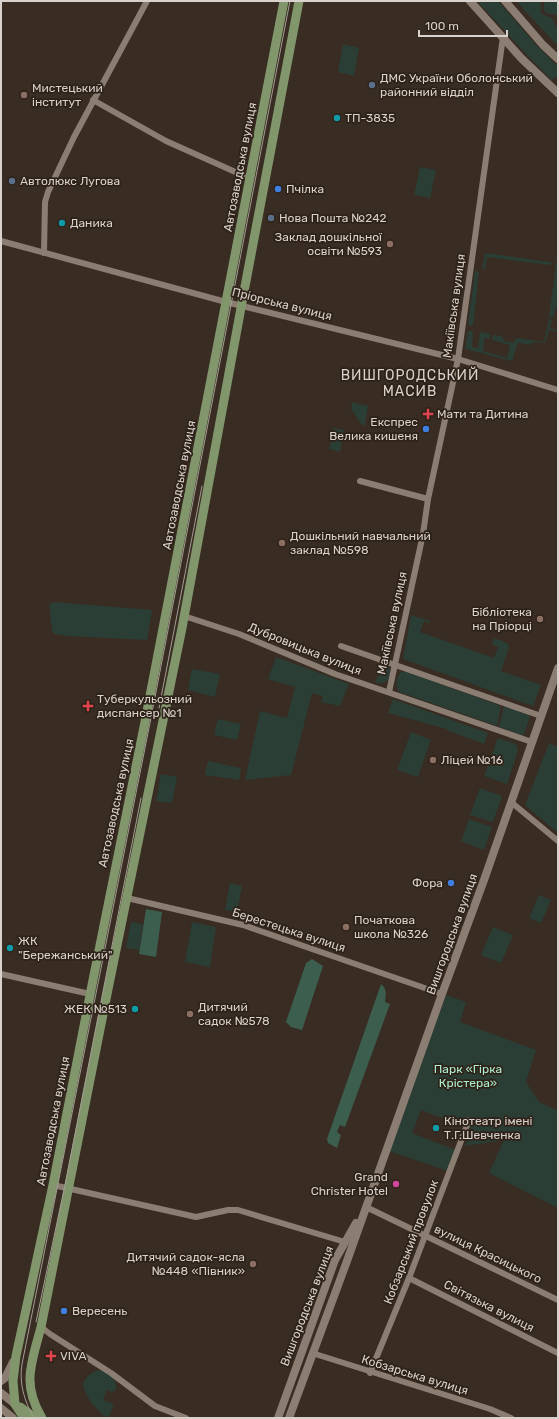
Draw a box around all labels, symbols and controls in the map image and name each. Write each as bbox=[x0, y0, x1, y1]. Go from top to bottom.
scale bar bbox=[419, 12, 507, 38]
text: 100 m bbox=[425, 19, 459, 33]
place label: ДМС України Оболонський районний відділ bbox=[380, 71, 533, 99]
marker: ДМС України Оболонський районний відділ bbox=[367, 80, 377, 90]
place label: Мистецький інститут bbox=[32, 81, 103, 109]
marker: Мистецький інститут bbox=[19, 90, 29, 100]
street label: Автозаводська вулиця bbox=[221, 101, 259, 233]
place label: ТП-3835 bbox=[345, 111, 395, 125]
marker: ТП-3835 bbox=[332, 113, 342, 123]
place label: Автолюкс Лугова bbox=[20, 174, 120, 188]
marker: Автолюкс Лугова bbox=[7, 176, 17, 186]
place label: Пчілка bbox=[286, 182, 324, 196]
marker: Пчілка bbox=[273, 184, 283, 194]
place label: Нова Пошта №242 bbox=[279, 211, 387, 225]
marker: Нова Пошта №242 bbox=[266, 213, 276, 223]
place label: Даника bbox=[70, 216, 113, 230]
marker: Даника bbox=[57, 218, 67, 228]
place label: Заклад дошкільної освіти №593 bbox=[275, 230, 383, 258]
marker: Заклад дошкільної освіти №593 bbox=[385, 239, 395, 249]
street label: Макіївська вулиця bbox=[440, 253, 468, 359]
street label: Пріорська вулиця bbox=[231, 285, 333, 323]
district label: ВИШГОРОДСЬКИЙ МАСИВ bbox=[341, 366, 479, 400]
place label: Мати та Дитина bbox=[437, 407, 528, 421]
marker: Мати та Дитина bbox=[422, 408, 434, 420]
place label: Експрес Велика кишеня bbox=[329, 415, 418, 443]
street label: Автозаводська вулиця bbox=[160, 419, 198, 551]
marker: Експрес Велика кишеня bbox=[421, 424, 431, 434]
place label: Дошкільний навчальний заклад №598 bbox=[290, 529, 431, 557]
marker: Дошкільний навчальний заклад №598 bbox=[277, 538, 287, 548]
street label: Макіївська вулиця bbox=[374, 570, 410, 676]
place label: Бібліотека на Пріорці bbox=[472, 605, 532, 633]
marker: Бібліотека на Пріорці bbox=[535, 614, 545, 624]
street label: Дубровицька вулиця bbox=[246, 620, 364, 678]
place label: Туберкульозний диспансер №1 bbox=[97, 692, 192, 720]
marker: Туберкульозний диспансер №1 bbox=[82, 700, 94, 712]
street label: Автозаводська вулиця bbox=[96, 737, 136, 869]
place label: Ліцей №16 bbox=[441, 753, 503, 767]
marker: Ліцей №16 bbox=[428, 755, 438, 765]
street label: Вишгородська вулиця bbox=[424, 872, 480, 996]
place label: Фора bbox=[412, 876, 443, 890]
marker: Фора bbox=[446, 878, 456, 888]
street label: Берестецька вулиця bbox=[231, 905, 347, 955]
place label: Початкова школа №326 bbox=[354, 913, 428, 941]
marker: Початкова школа №326 bbox=[341, 922, 351, 932]
place label: ЖК "Бережанський" bbox=[18, 934, 112, 962]
marker: ЖК "Бережанський" bbox=[5, 943, 15, 953]
place label: Дитячий садок №578 bbox=[198, 1000, 270, 1028]
place label: ЖЕК №513 bbox=[64, 1002, 127, 1016]
marker: ЖЕК №513 bbox=[130, 1004, 140, 1014]
marker: Дитячий садок №578 bbox=[185, 1009, 195, 1019]
street label: Автозаводська вулиця bbox=[34, 1055, 72, 1187]
park label: Парк «Гірка Крістера» bbox=[434, 1062, 502, 1090]
place label: Кінотеатр імені Т.Г.Шевченка bbox=[444, 1114, 533, 1142]
marker: Кінотеатр імені Т.Г.Шевченка bbox=[431, 1123, 441, 1133]
place label: Grand Christer Hotel bbox=[311, 1170, 388, 1198]
street label: Кобзарський провулок bbox=[381, 1177, 441, 1306]
marker: Grand Christer Hotel bbox=[391, 1179, 401, 1189]
street label: вулиця Красицького bbox=[432, 1222, 544, 1286]
street label: Вишгородська вулиця bbox=[278, 1244, 336, 1368]
place label: Дитячий садок-ясла №448 «Півник» bbox=[127, 1250, 245, 1278]
marker: Дитячий садок-ясла №448 «Півник» bbox=[248, 1259, 258, 1269]
street label: Світязька вулиця bbox=[441, 1277, 537, 1335]
place label: Вересень bbox=[72, 1304, 127, 1318]
marker: Вересень bbox=[59, 1306, 69, 1316]
place label: VIVA bbox=[60, 1349, 86, 1363]
marker: VIVA bbox=[45, 1350, 57, 1362]
street label: Кобзарська вулиця bbox=[360, 1352, 470, 1398]

